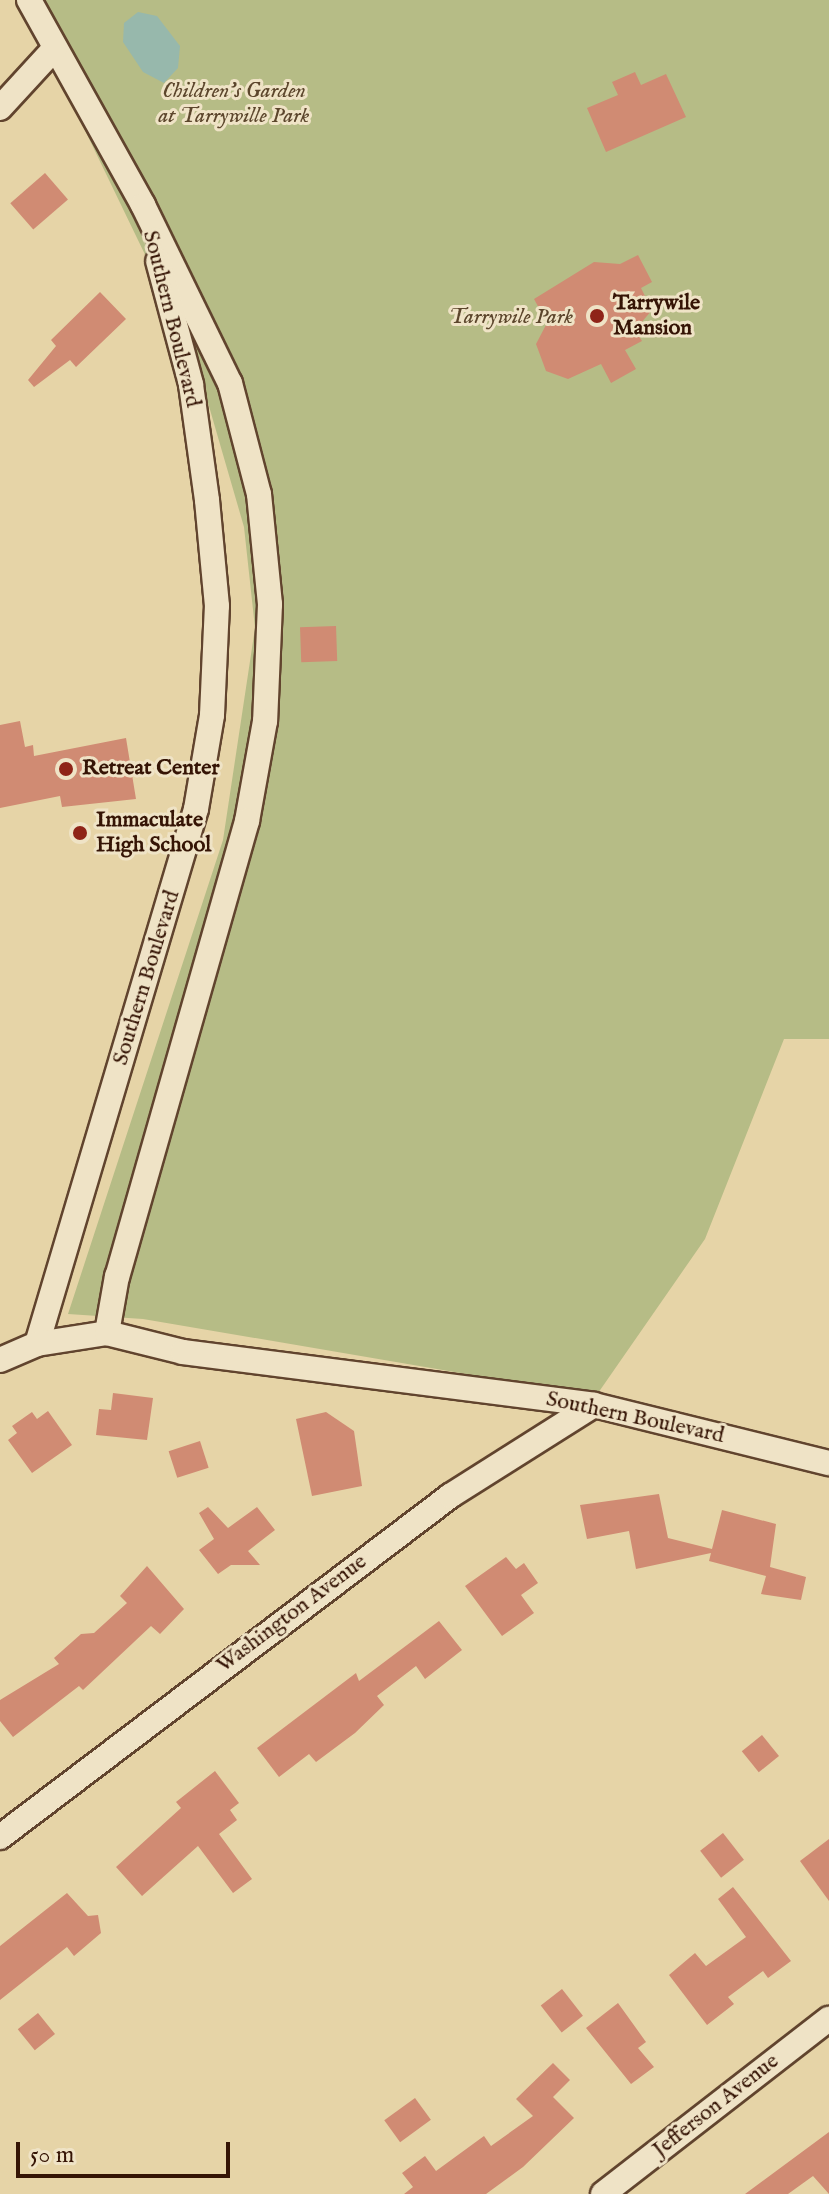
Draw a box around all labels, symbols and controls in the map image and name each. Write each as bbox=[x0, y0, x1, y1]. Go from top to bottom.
park label: Children's Garden at Tarrywille Park bbox=[159, 78, 309, 130]
street label: Southern Boulevard bbox=[136, 228, 206, 410]
place label: Tarrywile Mansion bbox=[613, 290, 700, 342]
park label: Tarrywile Park bbox=[449, 305, 573, 331]
marker: Tarrywile Mansion bbox=[588, 307, 606, 325]
place label: Retreat Center bbox=[82, 756, 220, 782]
marker: Retreat Center bbox=[57, 760, 75, 778]
place label: Immaculate High School bbox=[96, 807, 211, 858]
marker: Immaculate High School bbox=[71, 824, 89, 842]
street label: Southern Boulevard bbox=[108, 888, 186, 1068]
street label: Southern Boulevard bbox=[544, 1386, 726, 1450]
street label: Washington Avenue bbox=[212, 1549, 372, 1679]
street label: Jefferson Avenue bbox=[648, 2048, 784, 2164]
scale bar bbox=[20, 2126, 234, 2176]
text: 50 m bbox=[30, 2140, 74, 2171]

